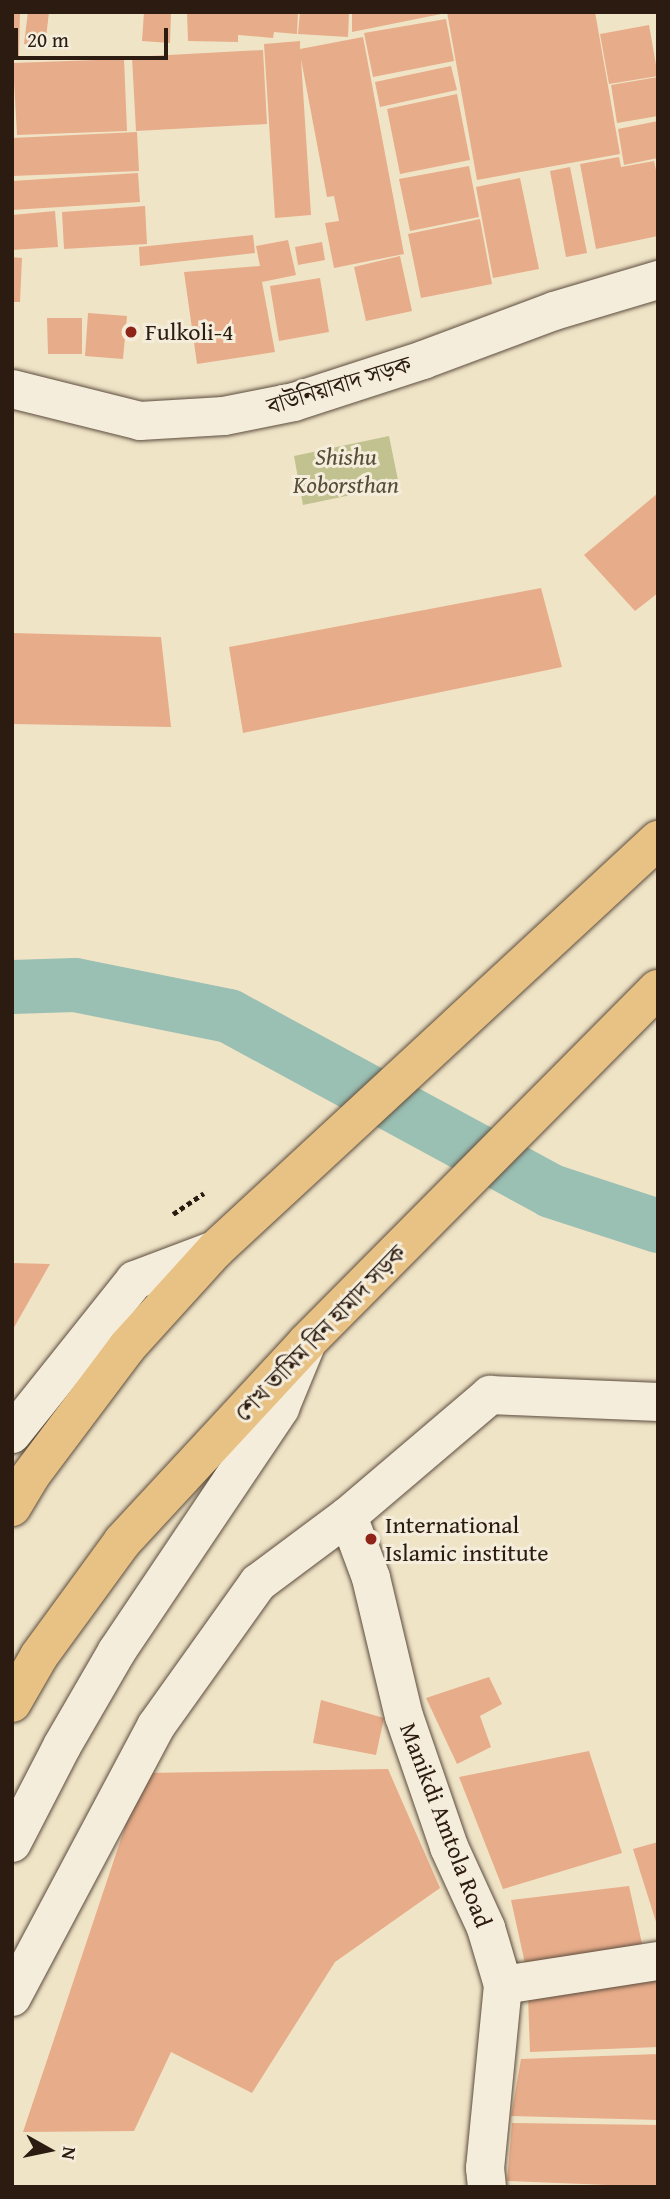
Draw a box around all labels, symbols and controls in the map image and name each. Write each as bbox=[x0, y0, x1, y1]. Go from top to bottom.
scale bar bbox=[18, 14, 172, 58]
text: 20 m bbox=[27, 24, 69, 55]
place label: Fulkoli-4 bbox=[145, 318, 234, 346]
marker: Fulkoli-4 bbox=[123, 324, 139, 340]
street label: বাউনিয়াবাদ সড়ক bbox=[264, 349, 414, 421]
park label: Shishu Koborsthan bbox=[293, 443, 399, 499]
street label: শেখ তামিম বিন হামাদ সড়ক bbox=[228, 1239, 412, 1427]
place label: International Islamic institute bbox=[385, 1511, 548, 1567]
marker: International Islamic institute bbox=[363, 1531, 379, 1547]
street label: Manikdi Amtola Road bbox=[394, 1719, 498, 1931]
north arrow bbox=[14, 2115, 84, 2185]
text: N bbox=[55, 2145, 85, 2162]

